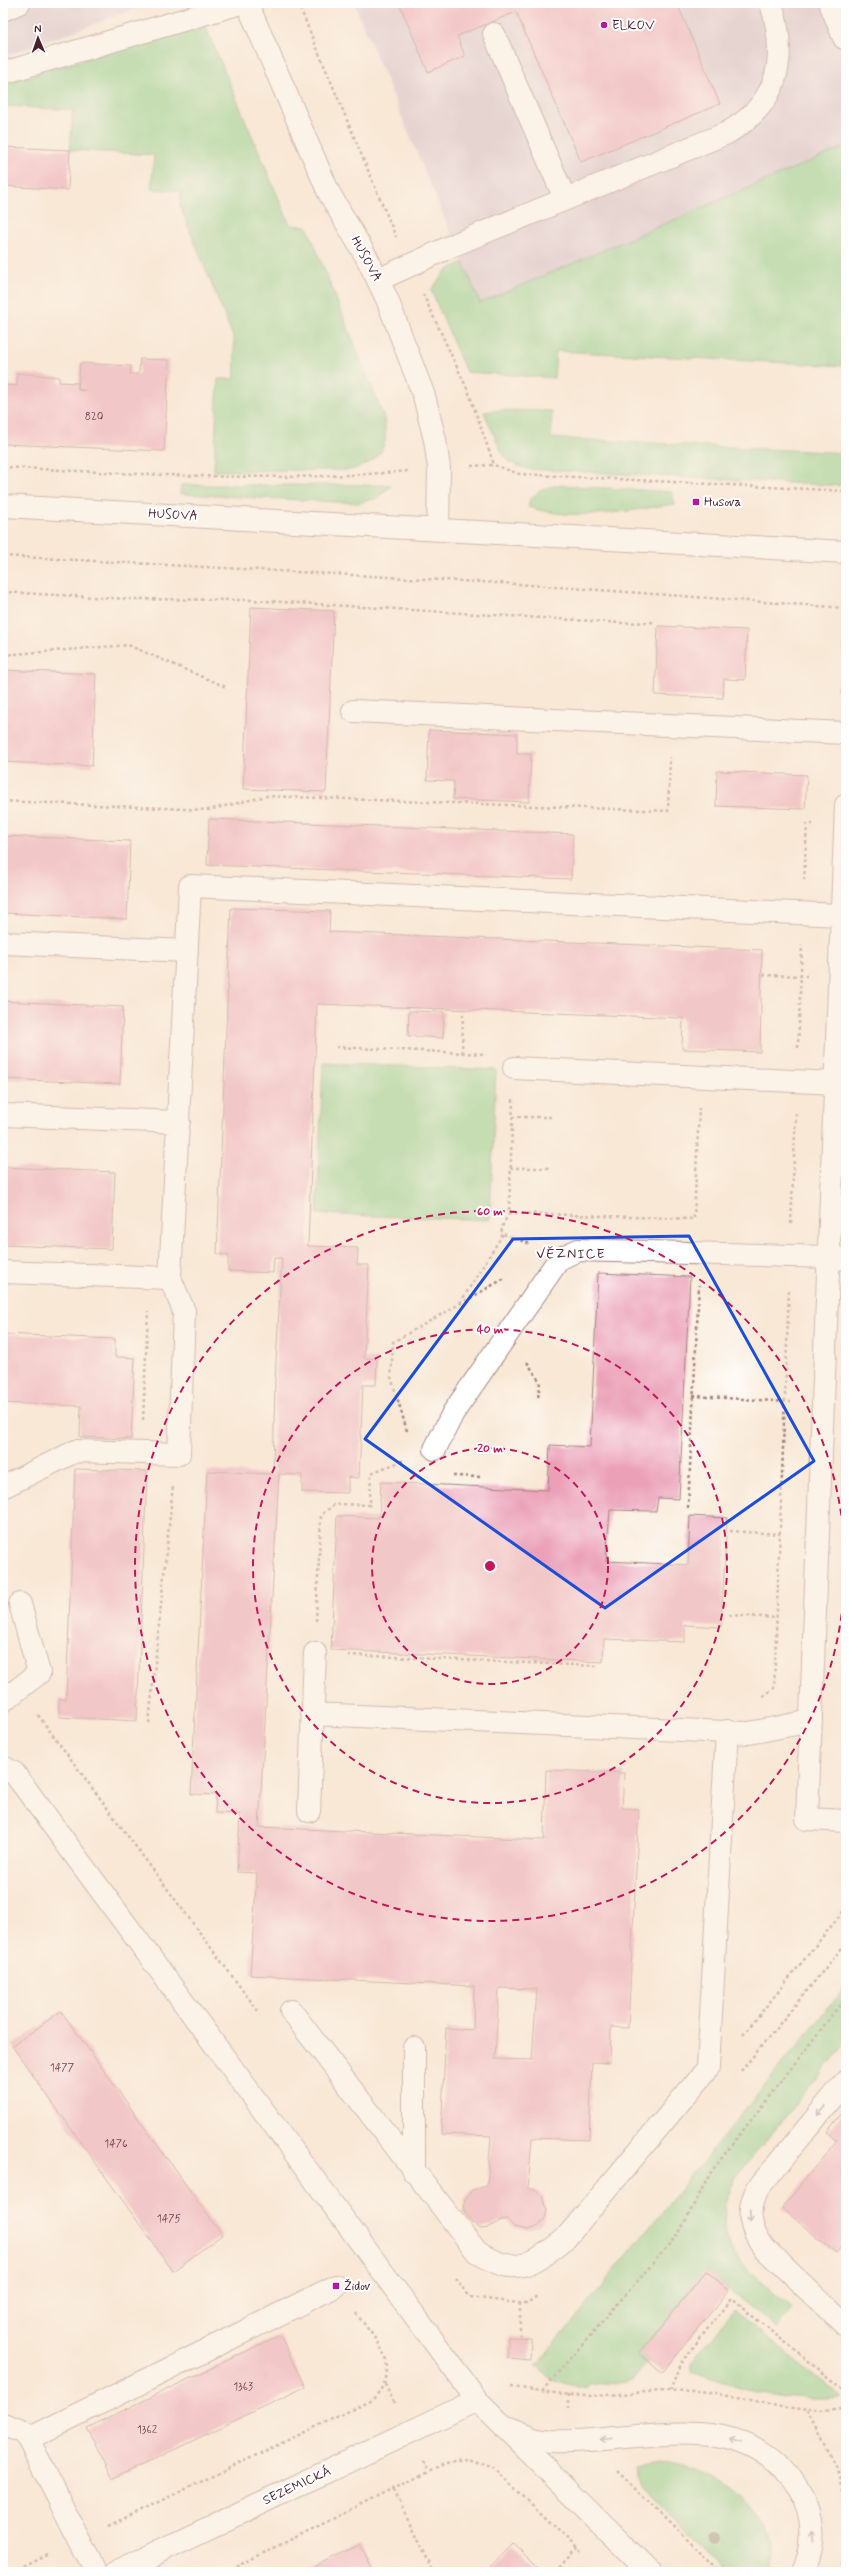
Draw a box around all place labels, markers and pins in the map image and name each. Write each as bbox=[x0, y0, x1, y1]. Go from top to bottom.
place label: ELKOV bbox=[612, 17, 655, 34]
marker: ELKOV bbox=[599, 20, 609, 30]
place label: Husova bbox=[704, 494, 742, 511]
marker: Husova bbox=[691, 497, 701, 507]
centre of rings bbox=[483, 1559, 497, 1573]
place label: Židov bbox=[344, 2278, 370, 2295]
marker: Židov bbox=[331, 2281, 341, 2291]

